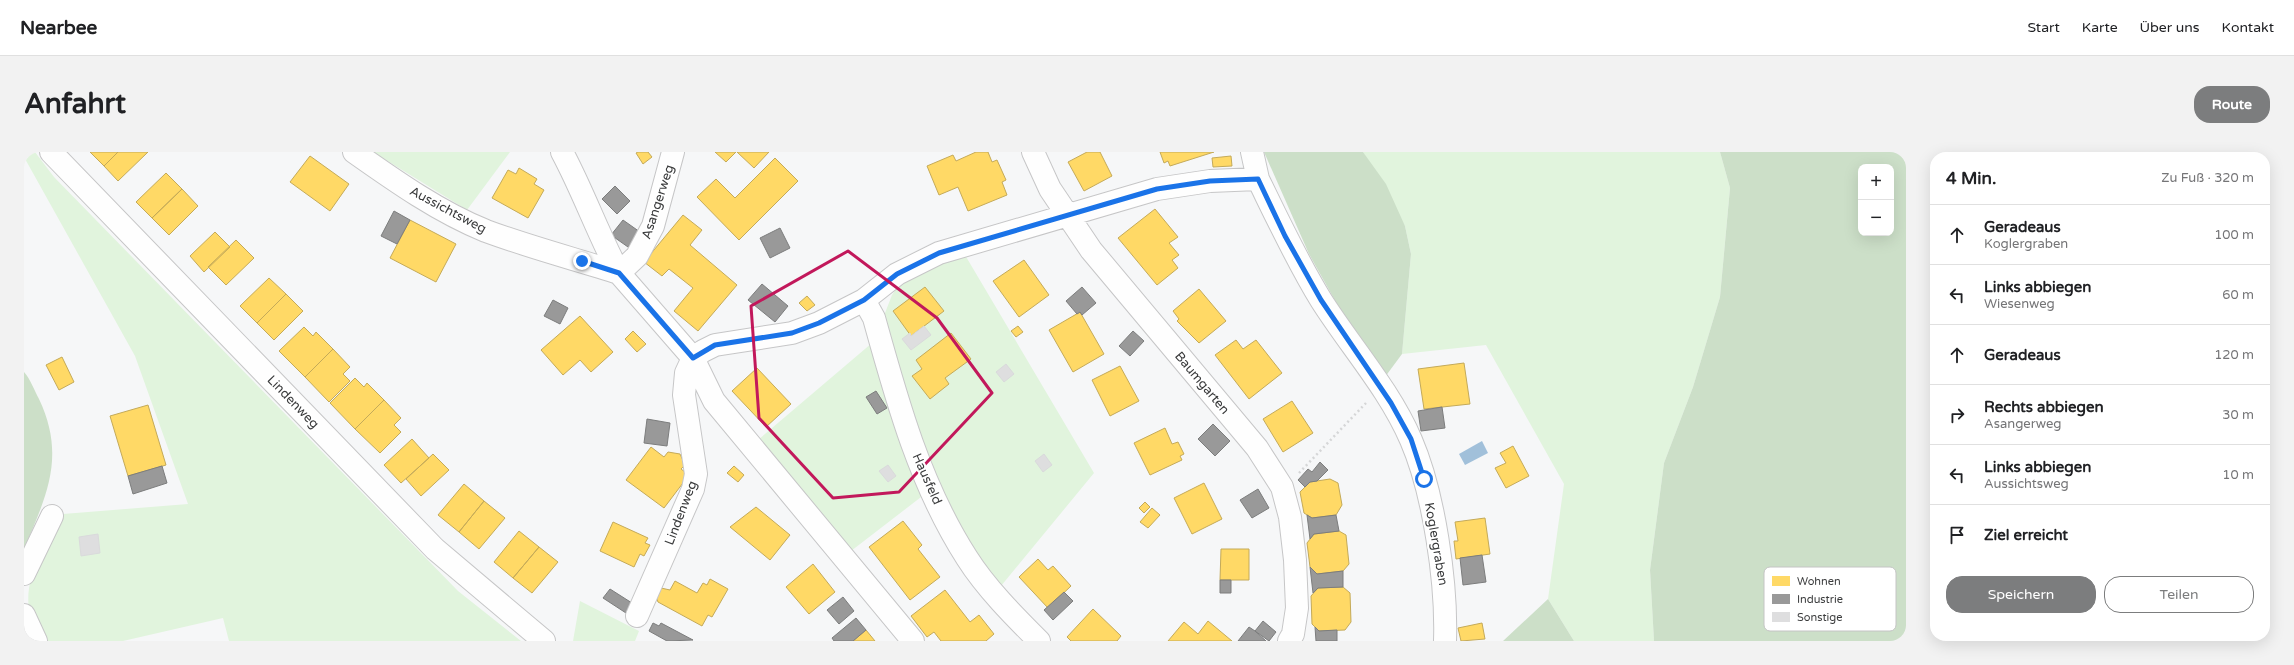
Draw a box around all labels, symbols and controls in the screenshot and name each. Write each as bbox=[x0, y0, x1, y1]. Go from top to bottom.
text: Nearbee bbox=[20, 17, 97, 39]
text: Start bbox=[2028, 19, 2060, 36]
text: Karte bbox=[2082, 19, 2118, 36]
text: Über uns bbox=[2140, 19, 2200, 36]
text: Kontakt bbox=[2222, 19, 2274, 36]
button: Route bbox=[2194, 86, 2270, 123]
text: Anfahrt bbox=[24, 87, 126, 121]
street label: Asangerweg bbox=[638, 163, 678, 241]
map controls bbox=[1858, 164, 1894, 236]
button: + bbox=[1858, 164, 1894, 200]
text: 4 Min. bbox=[1946, 168, 1996, 189]
text: Zu Fuß · 320 m bbox=[2161, 170, 2254, 186]
street label: Aussichtsweg bbox=[407, 183, 489, 237]
button: − bbox=[1858, 200, 1894, 236]
text: Geradeaus bbox=[1984, 218, 2061, 236]
icon: ahead bbox=[1946, 224, 1968, 246]
text: 100 m bbox=[2214, 227, 2254, 243]
text: Koglergraben bbox=[1984, 236, 2068, 252]
route end bbox=[573, 252, 591, 270]
text: Links abbiegen bbox=[1984, 278, 2091, 296]
icon: left bbox=[1946, 284, 1968, 306]
text: 60 m bbox=[2222, 287, 2254, 303]
text: Wiesenweg bbox=[1984, 296, 2055, 312]
icon: ahead bbox=[1946, 344, 1968, 366]
text: Geradeaus bbox=[1984, 346, 2061, 364]
text: 120 m bbox=[2214, 347, 2254, 363]
street label: Baumgarten bbox=[1171, 348, 1233, 418]
street label: Lindenweg bbox=[264, 372, 322, 432]
text: Rechts abbiegen bbox=[1984, 398, 2104, 416]
icon: right bbox=[1946, 404, 1968, 426]
text: 30 m bbox=[2222, 407, 2254, 423]
text: Asangerweg bbox=[1984, 416, 2061, 432]
street label: Hausfeld bbox=[909, 451, 945, 507]
text: Links abbiegen bbox=[1984, 458, 2091, 476]
icon: left bbox=[1946, 464, 1968, 486]
text: 10 m bbox=[2222, 467, 2254, 483]
route start bbox=[1415, 470, 1433, 488]
text: Aussichtsweg bbox=[1984, 476, 2069, 492]
street label: Lindenweg bbox=[661, 478, 701, 548]
street label: Koglergraben bbox=[1421, 501, 1451, 587]
icon: arrive bbox=[1946, 524, 1968, 546]
text: Ziel erreicht bbox=[1984, 526, 2068, 544]
legend bbox=[1764, 567, 1896, 631]
text: Wohnen bbox=[1797, 575, 1841, 588]
button: Speichern bbox=[1946, 576, 2096, 613]
button: Teilen bbox=[2104, 576, 2254, 613]
text: Industrie bbox=[1797, 593, 1843, 606]
text: Sonstige bbox=[1797, 611, 1843, 624]

